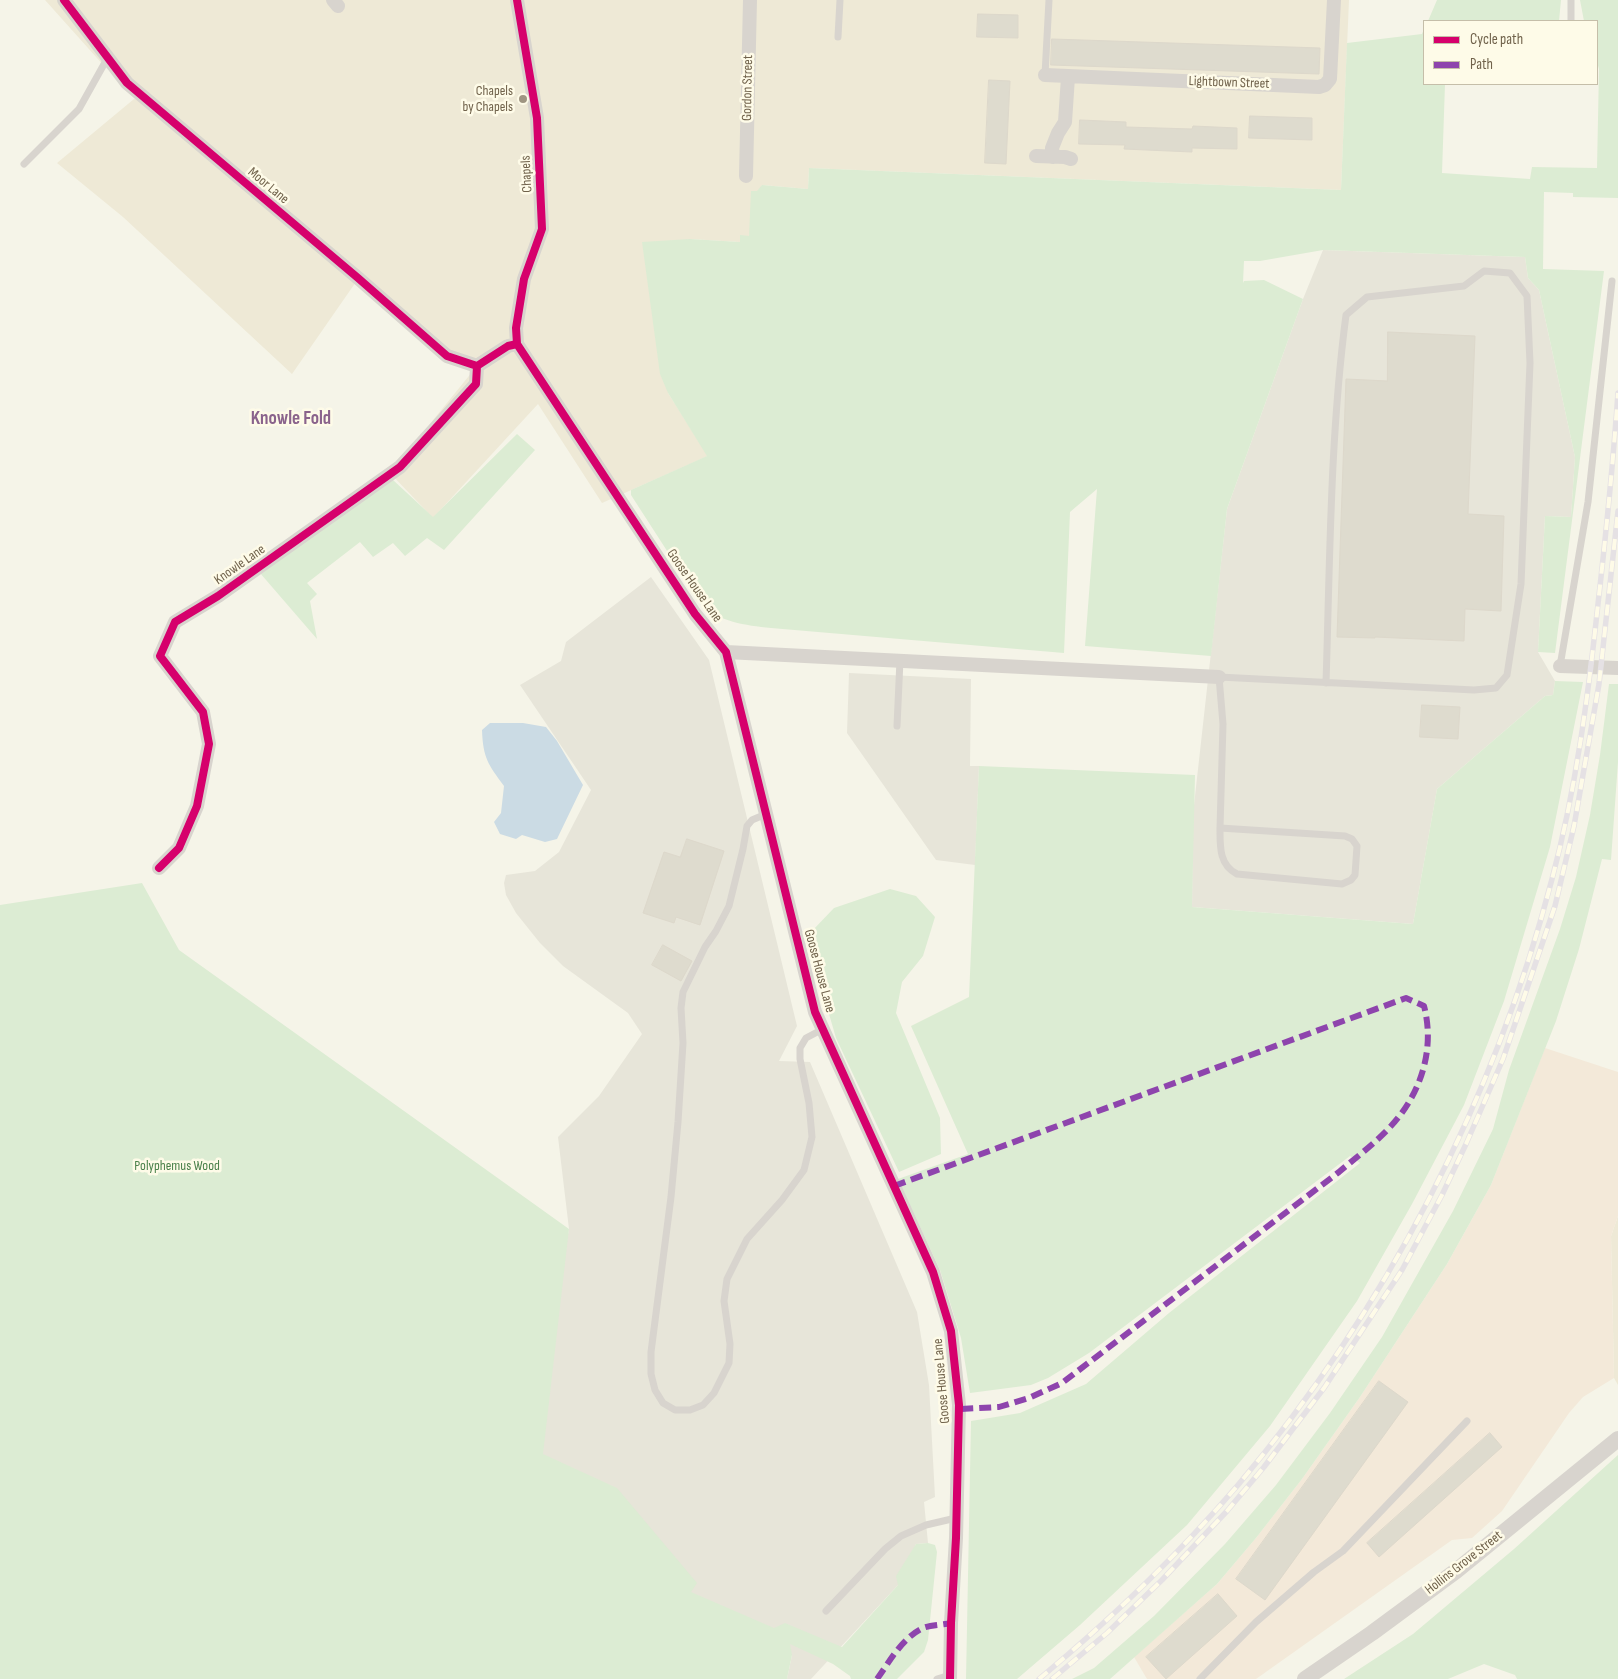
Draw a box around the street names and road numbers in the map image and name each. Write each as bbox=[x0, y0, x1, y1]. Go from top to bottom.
street label: Gordon Street bbox=[739, 55, 757, 121]
street label: Lightbown Street bbox=[1188, 73, 1270, 93]
street label: Chapels bbox=[518, 155, 536, 193]
street label: Moor Lane bbox=[244, 164, 292, 208]
street label: Knowle Lane bbox=[211, 541, 269, 589]
street label: Goose House Lane bbox=[663, 546, 725, 626]
street label: Goose House Lane bbox=[800, 928, 838, 1014]
street label: Goose House Lane bbox=[930, 1338, 954, 1424]
street label: Hollins Grove Street bbox=[1422, 1528, 1506, 1598]

